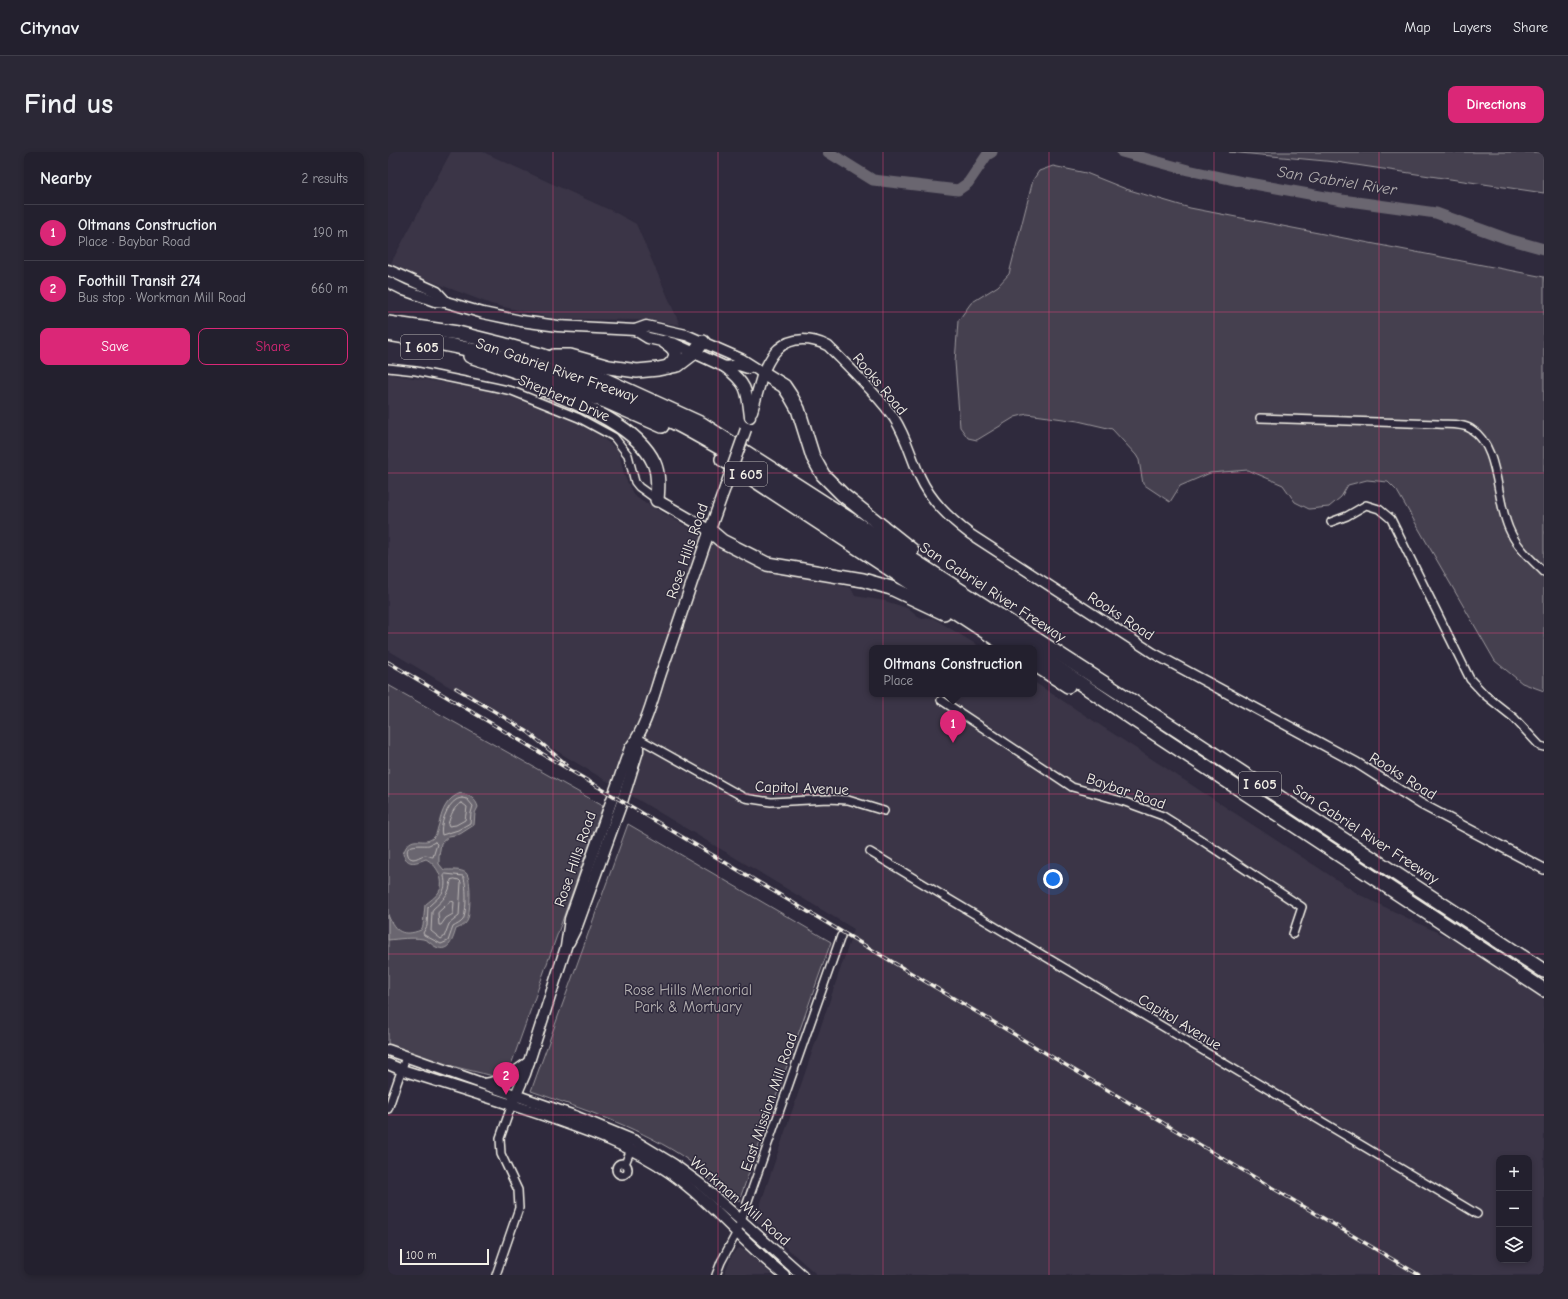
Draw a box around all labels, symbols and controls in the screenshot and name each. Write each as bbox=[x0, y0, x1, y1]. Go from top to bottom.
text: Citynav bbox=[20, 17, 79, 39]
text: Map bbox=[1404, 19, 1431, 36]
text: Layers bbox=[1453, 19, 1491, 36]
text: Share bbox=[1513, 19, 1548, 36]
button: Directions bbox=[1448, 86, 1544, 123]
text: Find us bbox=[24, 88, 113, 120]
water label: San Gabriel River bbox=[1276, 163, 1399, 199]
text: Nearby bbox=[40, 169, 91, 188]
text: 2 results bbox=[301, 171, 348, 186]
text: Oltmans Construction bbox=[78, 216, 217, 234]
text: 1 bbox=[50, 225, 56, 240]
text: 190 m bbox=[313, 225, 348, 240]
text: Place · Baybar Road bbox=[78, 234, 190, 249]
text: Foothill Transit 274 bbox=[78, 272, 200, 290]
text: 2 bbox=[50, 281, 56, 296]
text: 660 m bbox=[311, 281, 348, 296]
text: Bus stop · Workman Mill Road bbox=[78, 290, 246, 305]
button: Save bbox=[40, 328, 190, 365]
button: Share bbox=[198, 328, 348, 365]
street label: San Gabriel River Freeway bbox=[474, 334, 641, 406]
road number: I 605 bbox=[401, 335, 443, 359]
street label: Rooks Road bbox=[849, 349, 911, 419]
street label: Shepherd Drive bbox=[515, 371, 613, 426]
road number: I 605 bbox=[725, 462, 767, 486]
street label: Rose Hills Road bbox=[662, 501, 712, 601]
street label: San Gabriel River Freeway bbox=[917, 538, 1070, 646]
street label: Rooks Road bbox=[1084, 588, 1158, 644]
popup bbox=[869, 645, 1037, 697]
text: Oltmans Construction bbox=[884, 655, 1023, 673]
text: Place bbox=[884, 673, 913, 688]
pin: 1 bbox=[940, 710, 966, 743]
street label: Rooks Road bbox=[1366, 748, 1440, 804]
street label: Baybar Road bbox=[1084, 769, 1168, 813]
road number: I 605 bbox=[1239, 772, 1281, 796]
street label: Capitol Avenue bbox=[755, 777, 850, 799]
street label: San Gabriel River Freeway bbox=[1290, 780, 1443, 888]
street label: Rose Hills Road bbox=[550, 809, 600, 909]
your location bbox=[1043, 869, 1063, 889]
park label: Rose Hills Memorial Park & Mortuary bbox=[624, 981, 752, 1016]
street label: Capitol Avenue bbox=[1135, 990, 1225, 1054]
street label: East Mission Mill Road bbox=[737, 1030, 801, 1174]
pin: 2 bbox=[493, 1062, 519, 1095]
street label: Workman Mill Road bbox=[686, 1153, 794, 1249]
map controls bbox=[1496, 1155, 1532, 1263]
button: + bbox=[1496, 1155, 1532, 1191]
button: − bbox=[1496, 1191, 1532, 1227]
button: layers bbox=[1496, 1227, 1532, 1263]
scale bar bbox=[400, 1247, 489, 1266]
text: 100 m bbox=[406, 1249, 437, 1262]

